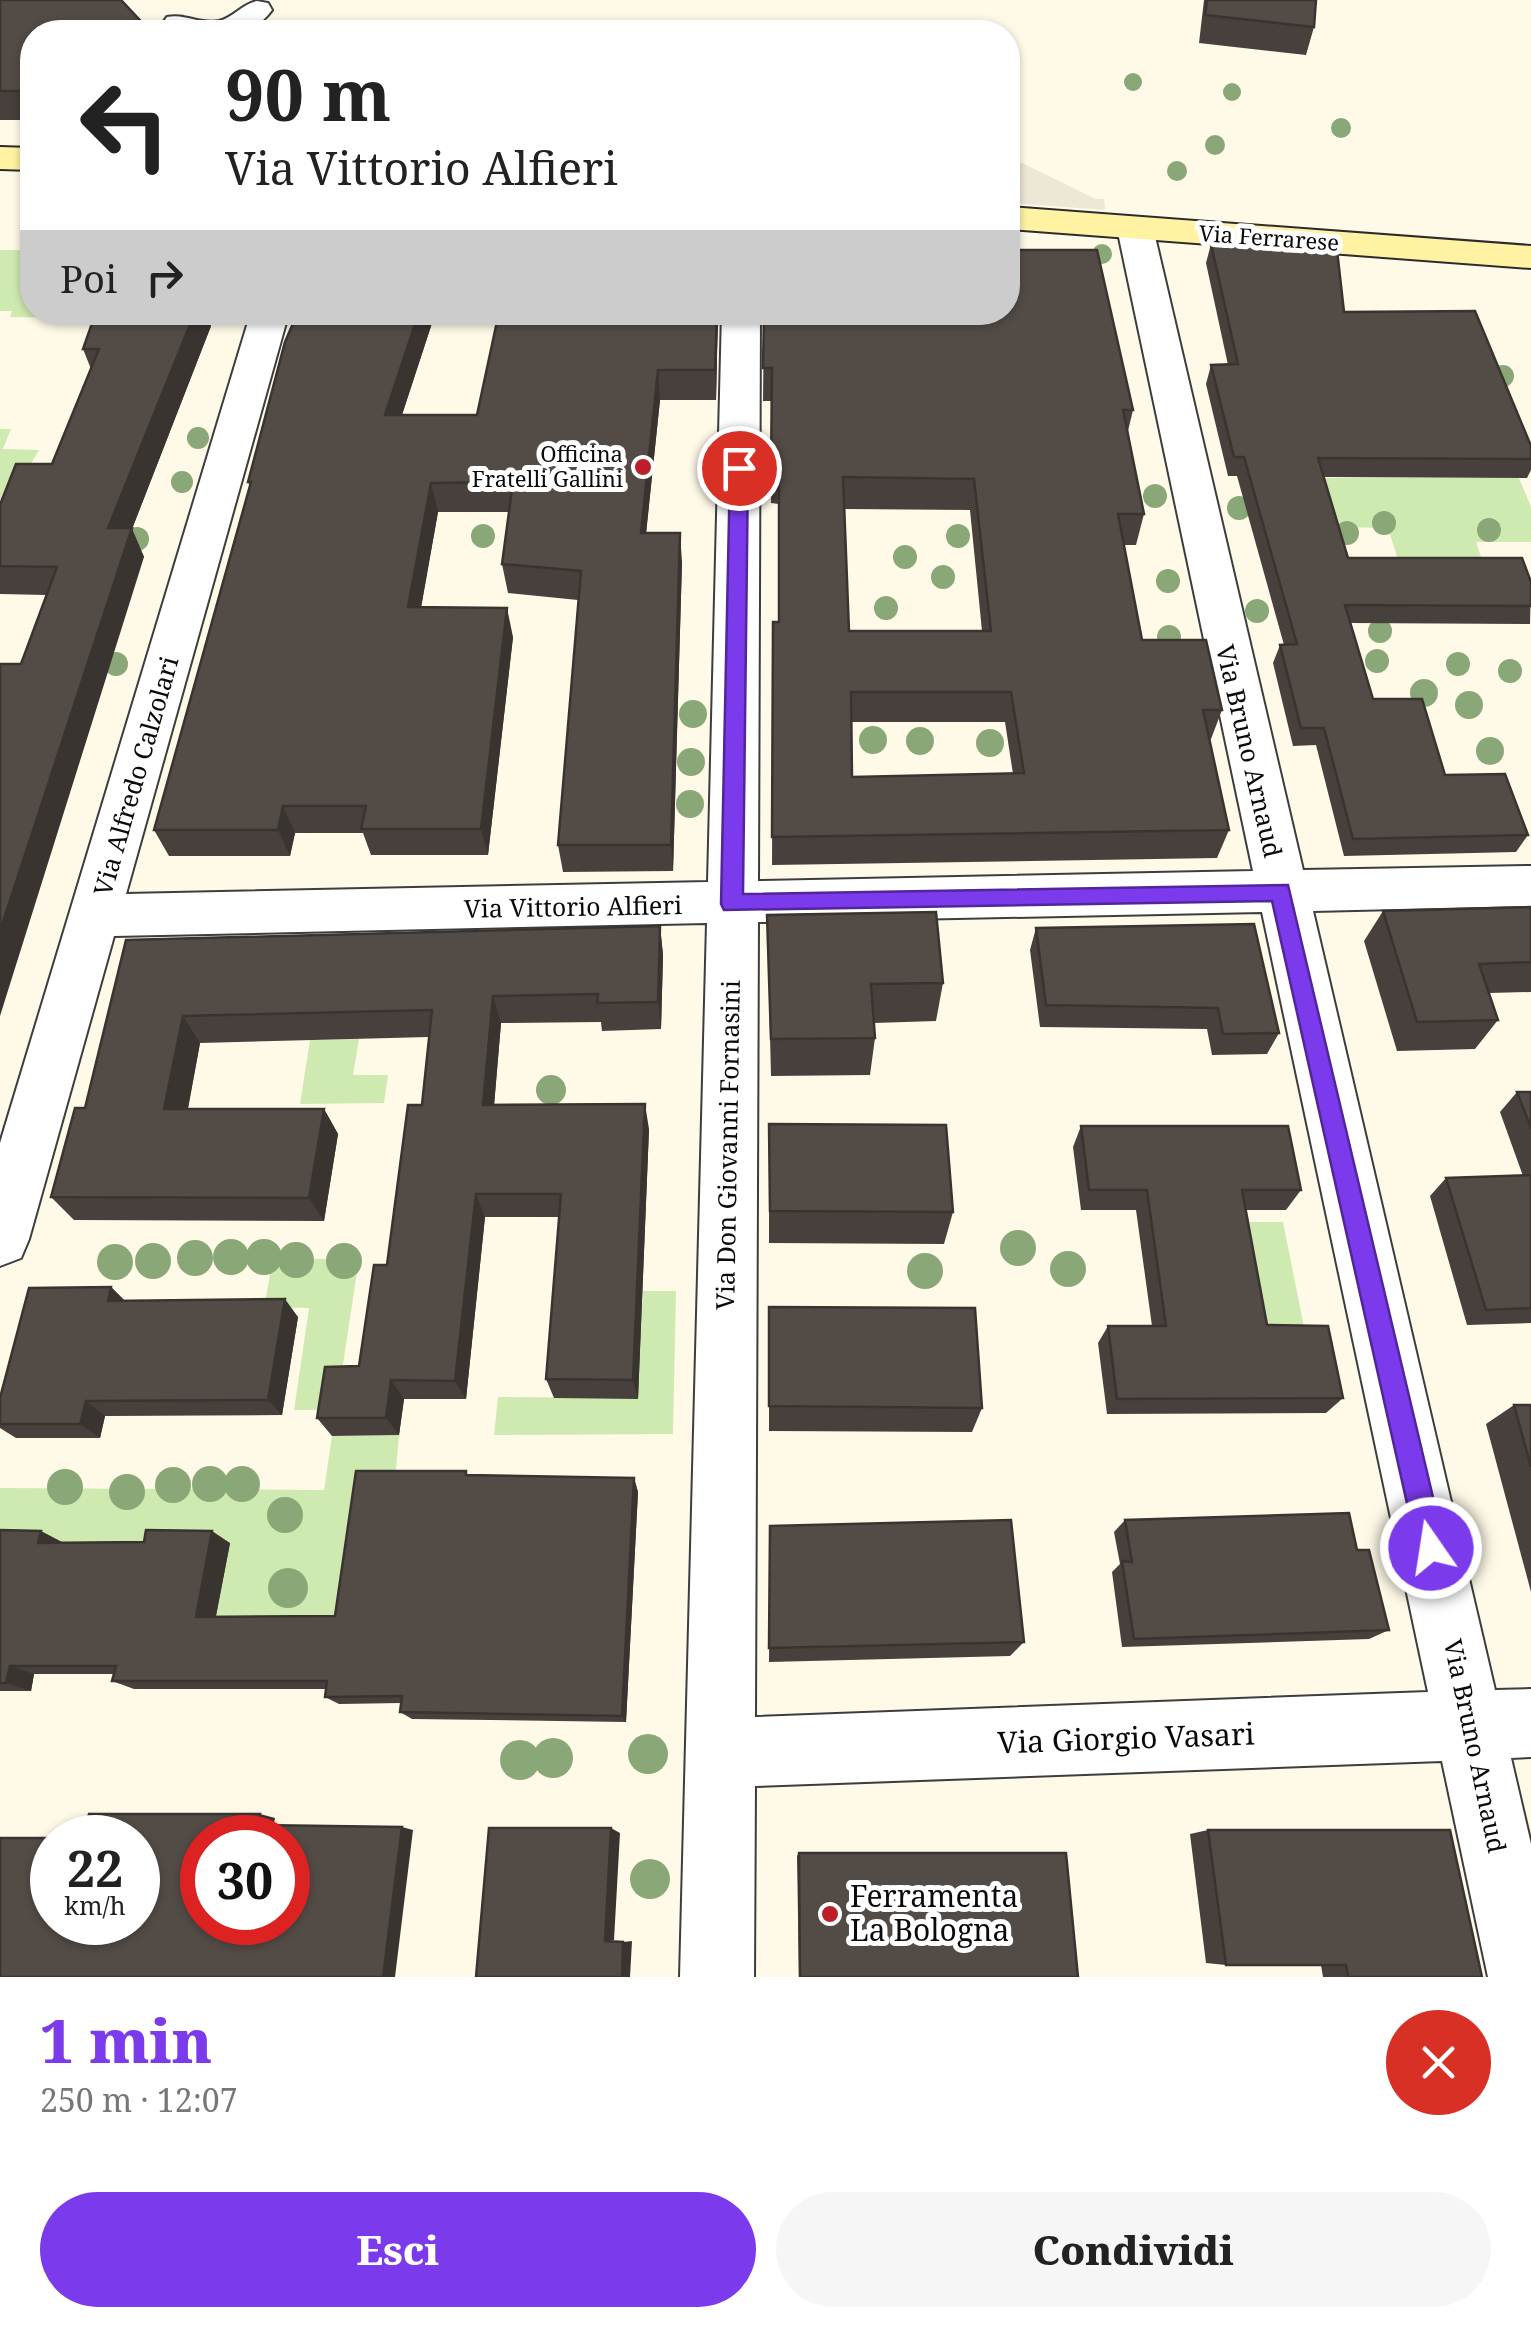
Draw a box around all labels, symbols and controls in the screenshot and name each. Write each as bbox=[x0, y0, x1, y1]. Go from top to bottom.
text: 90 m bbox=[225, 46, 391, 142]
icon: left bbox=[60, 60, 190, 190]
text: Via Vittorio Alfieri bbox=[225, 137, 618, 198]
street label: Via Ferrarese bbox=[1198, 217, 1340, 257]
icon: right bbox=[137, 250, 192, 305]
text: Poi bbox=[60, 252, 117, 304]
pin bbox=[697, 426, 782, 511]
place label: Officina Fratelli Gallini bbox=[472, 438, 623, 493]
icon: arrive bbox=[712, 441, 767, 496]
marker: Officina Fratelli Gallini bbox=[632, 456, 654, 478]
street label: Via Bruno Arnaud bbox=[1209, 641, 1291, 860]
street label: Via Alfredo Calzolari bbox=[85, 652, 185, 899]
street label: Via Vittorio Alfieri bbox=[464, 887, 682, 925]
street label: Via Don Giovanni Fornasini bbox=[707, 980, 747, 1310]
position arrow bbox=[1379, 1496, 1483, 1600]
street label: Via Bruno Arnaud bbox=[1437, 1636, 1515, 1856]
street label: Via Giorgio Vasari bbox=[997, 1713, 1256, 1762]
speed limit sign: 30 bbox=[180, 1815, 310, 1945]
text: 22 bbox=[67, 1834, 123, 1902]
place label: Ferramenta La Bologna bbox=[850, 1875, 1018, 1950]
text: km/h bbox=[64, 1888, 126, 1922]
marker: Ferramenta La Bologna bbox=[819, 1903, 841, 1925]
text: 1 min bbox=[40, 1999, 212, 2081]
button: close bbox=[1386, 2010, 1491, 2115]
text: 250 m · 12:07 bbox=[40, 2078, 238, 2121]
button: Esci bbox=[40, 2192, 756, 2307]
button: Condividi bbox=[776, 2192, 1491, 2307]

